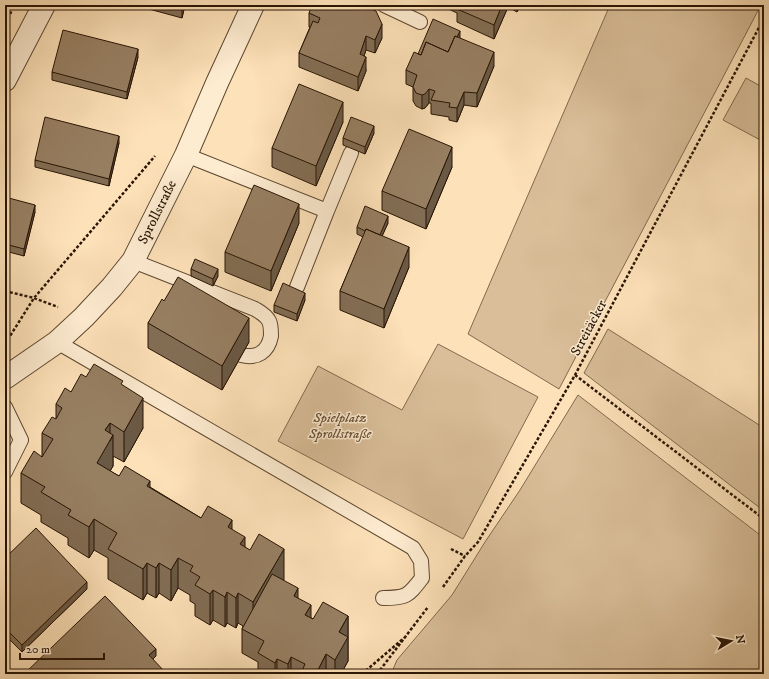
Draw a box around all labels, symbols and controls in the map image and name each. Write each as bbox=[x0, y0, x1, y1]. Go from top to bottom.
street label: Sprollstraße bbox=[134, 177, 181, 247]
street label: Streitäcker bbox=[567, 296, 612, 359]
park label: Spielplatz Sprollstraße bbox=[308, 409, 373, 443]
north arrow bbox=[711, 621, 751, 661]
text: N bbox=[732, 634, 748, 645]
scale bar bbox=[20, 635, 104, 661]
text: 20 m bbox=[26, 642, 50, 657]

